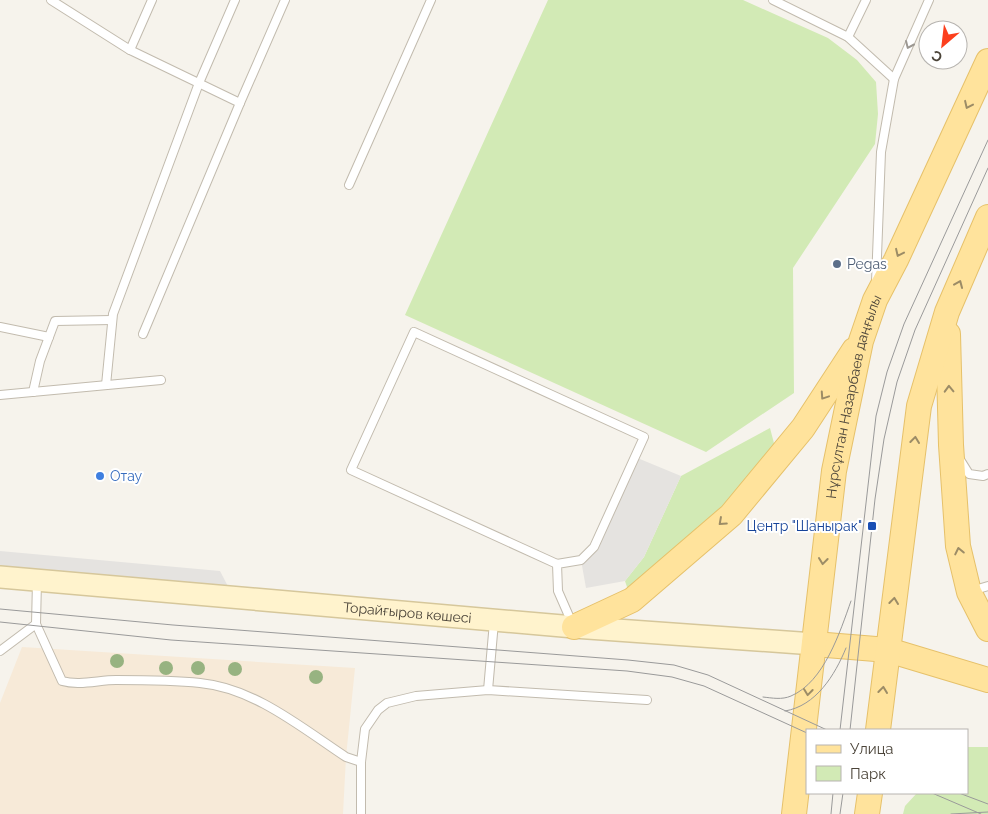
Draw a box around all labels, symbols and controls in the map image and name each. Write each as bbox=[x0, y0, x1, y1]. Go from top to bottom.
north arrow bbox=[918, 20, 968, 70]
one-way arrow bbox=[905, 40, 916, 49]
text: С bbox=[929, 47, 945, 66]
one-way arrow bbox=[963, 100, 974, 109]
one-way arrow bbox=[895, 248, 906, 257]
place label: Pegas bbox=[847, 256, 887, 272]
marker: Pegas bbox=[831, 258, 843, 270]
one-way arrow bbox=[952, 280, 963, 289]
street label: Нұрсұлтан Назарбаев даңғылы bbox=[823, 292, 884, 500]
one-way arrow bbox=[944, 385, 954, 392]
one-way arrow bbox=[821, 390, 830, 400]
one-way arrow bbox=[909, 436, 920, 444]
place label: Отау bbox=[110, 468, 143, 484]
marker: Отау bbox=[94, 470, 106, 482]
one-way arrow bbox=[719, 516, 728, 525]
place label: Центр "Шанырак" bbox=[746, 518, 862, 534]
marker: Центр "Шанырак" bbox=[866, 520, 878, 532]
one-way arrow bbox=[955, 546, 965, 555]
one-way arrow bbox=[818, 557, 829, 565]
one-way arrow bbox=[888, 597, 899, 605]
street label: Торайғыров көшесі bbox=[343, 599, 472, 626]
one-way arrow bbox=[877, 686, 888, 694]
one-way arrow bbox=[803, 689, 814, 697]
legend bbox=[806, 729, 968, 794]
text: Улица bbox=[850, 740, 894, 758]
text: Парк bbox=[850, 765, 886, 783]

